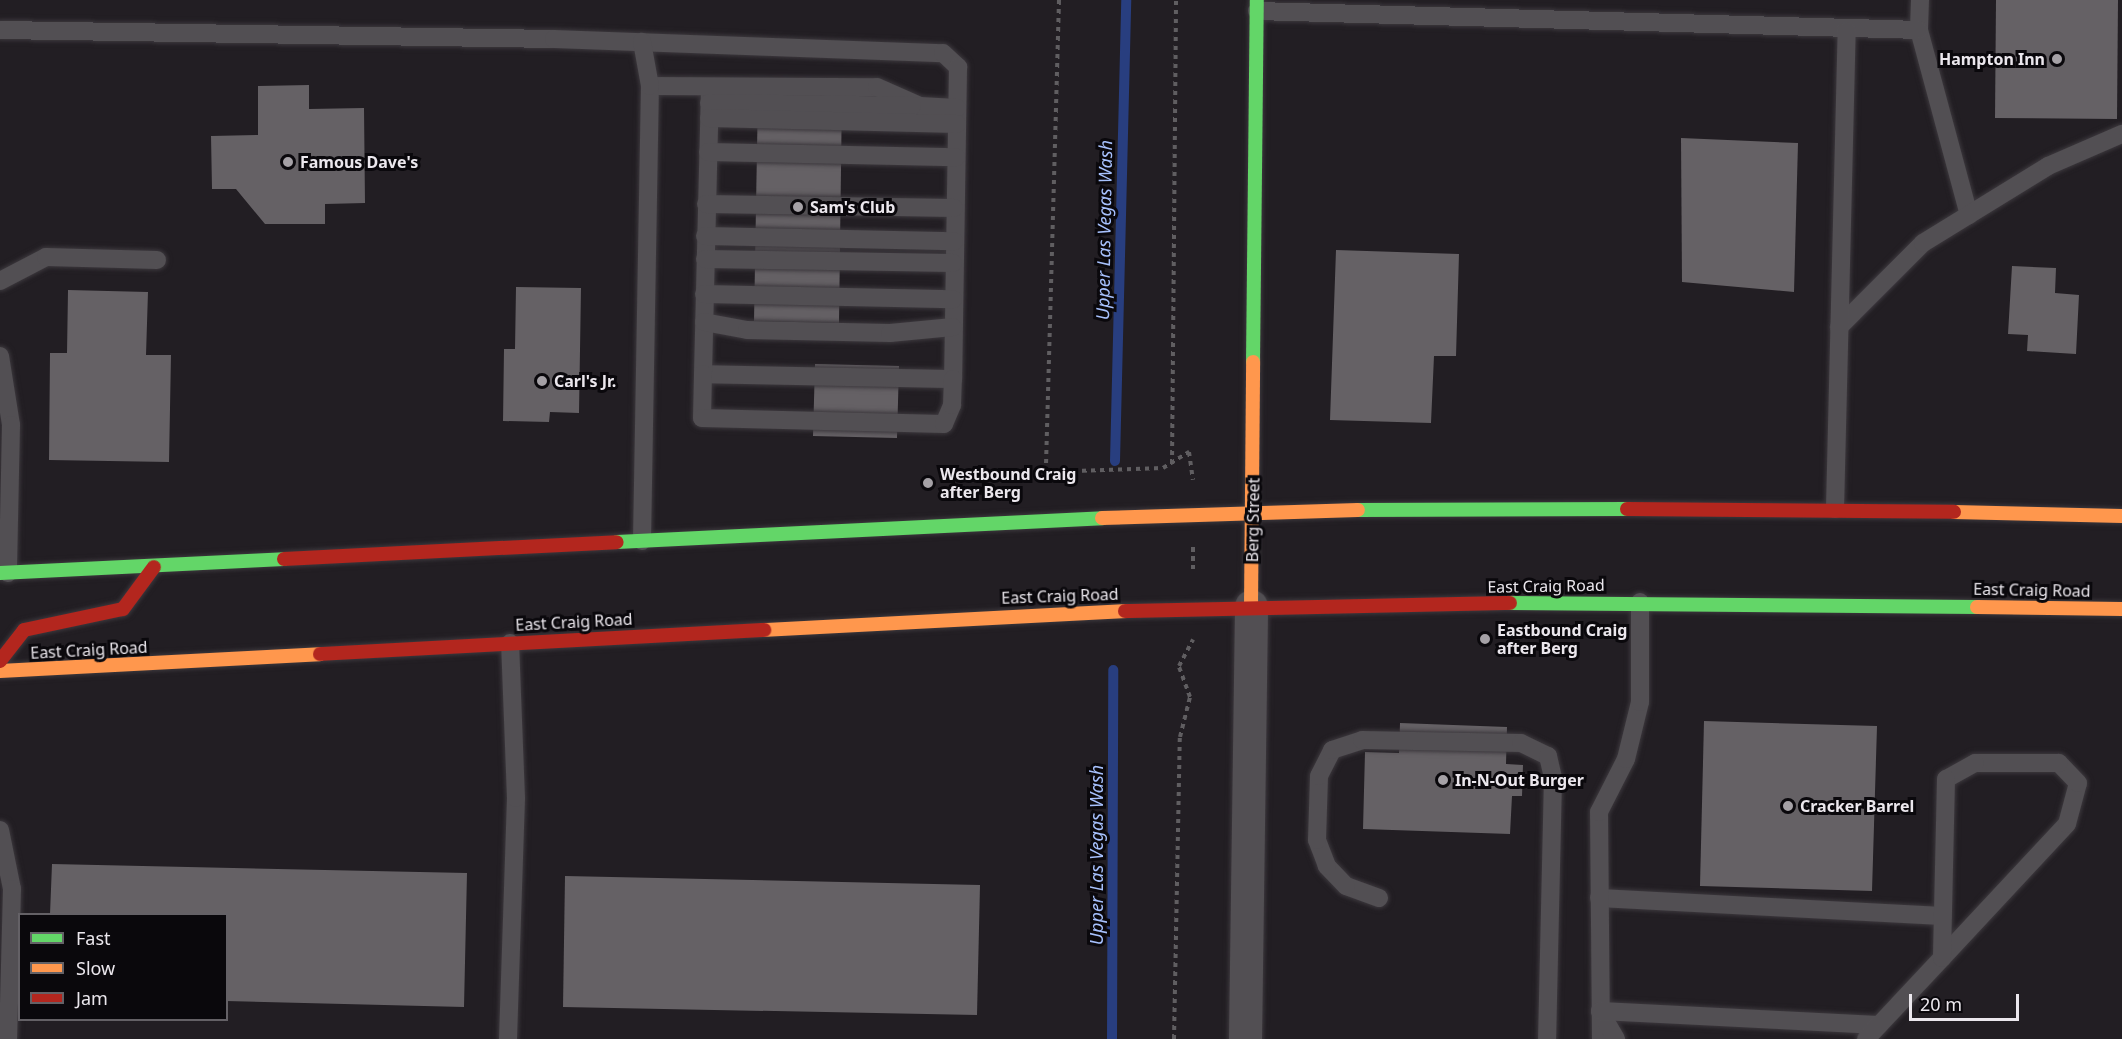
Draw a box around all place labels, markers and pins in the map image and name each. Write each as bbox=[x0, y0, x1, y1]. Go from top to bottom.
place label: Hampton Inn bbox=[1939, 49, 2045, 69]
marker: Hampton Inn bbox=[2050, 52, 2064, 66]
place label: Famous Dave's bbox=[300, 152, 418, 172]
marker: Famous Dave's bbox=[281, 155, 295, 169]
place label: Sam's Club bbox=[810, 197, 895, 217]
marker: Sam's Club bbox=[791, 200, 805, 214]
place label: Carl's Jr. bbox=[554, 371, 616, 391]
marker: Carl's Jr. bbox=[535, 374, 549, 388]
place label: Westbound Craig after Berg bbox=[940, 464, 1076, 502]
marker: Westbound Craig after Berg bbox=[921, 476, 935, 490]
place label: Eastbound Craig after Berg bbox=[1497, 620, 1627, 658]
marker: Eastbound Craig after Berg bbox=[1478, 632, 1492, 646]
place label: In-N-Out Burger bbox=[1455, 770, 1584, 790]
marker: In-N-Out Burger bbox=[1436, 773, 1450, 787]
place label: Cracker Barrel bbox=[1800, 796, 1914, 816]
marker: Cracker Barrel bbox=[1781, 799, 1795, 813]

